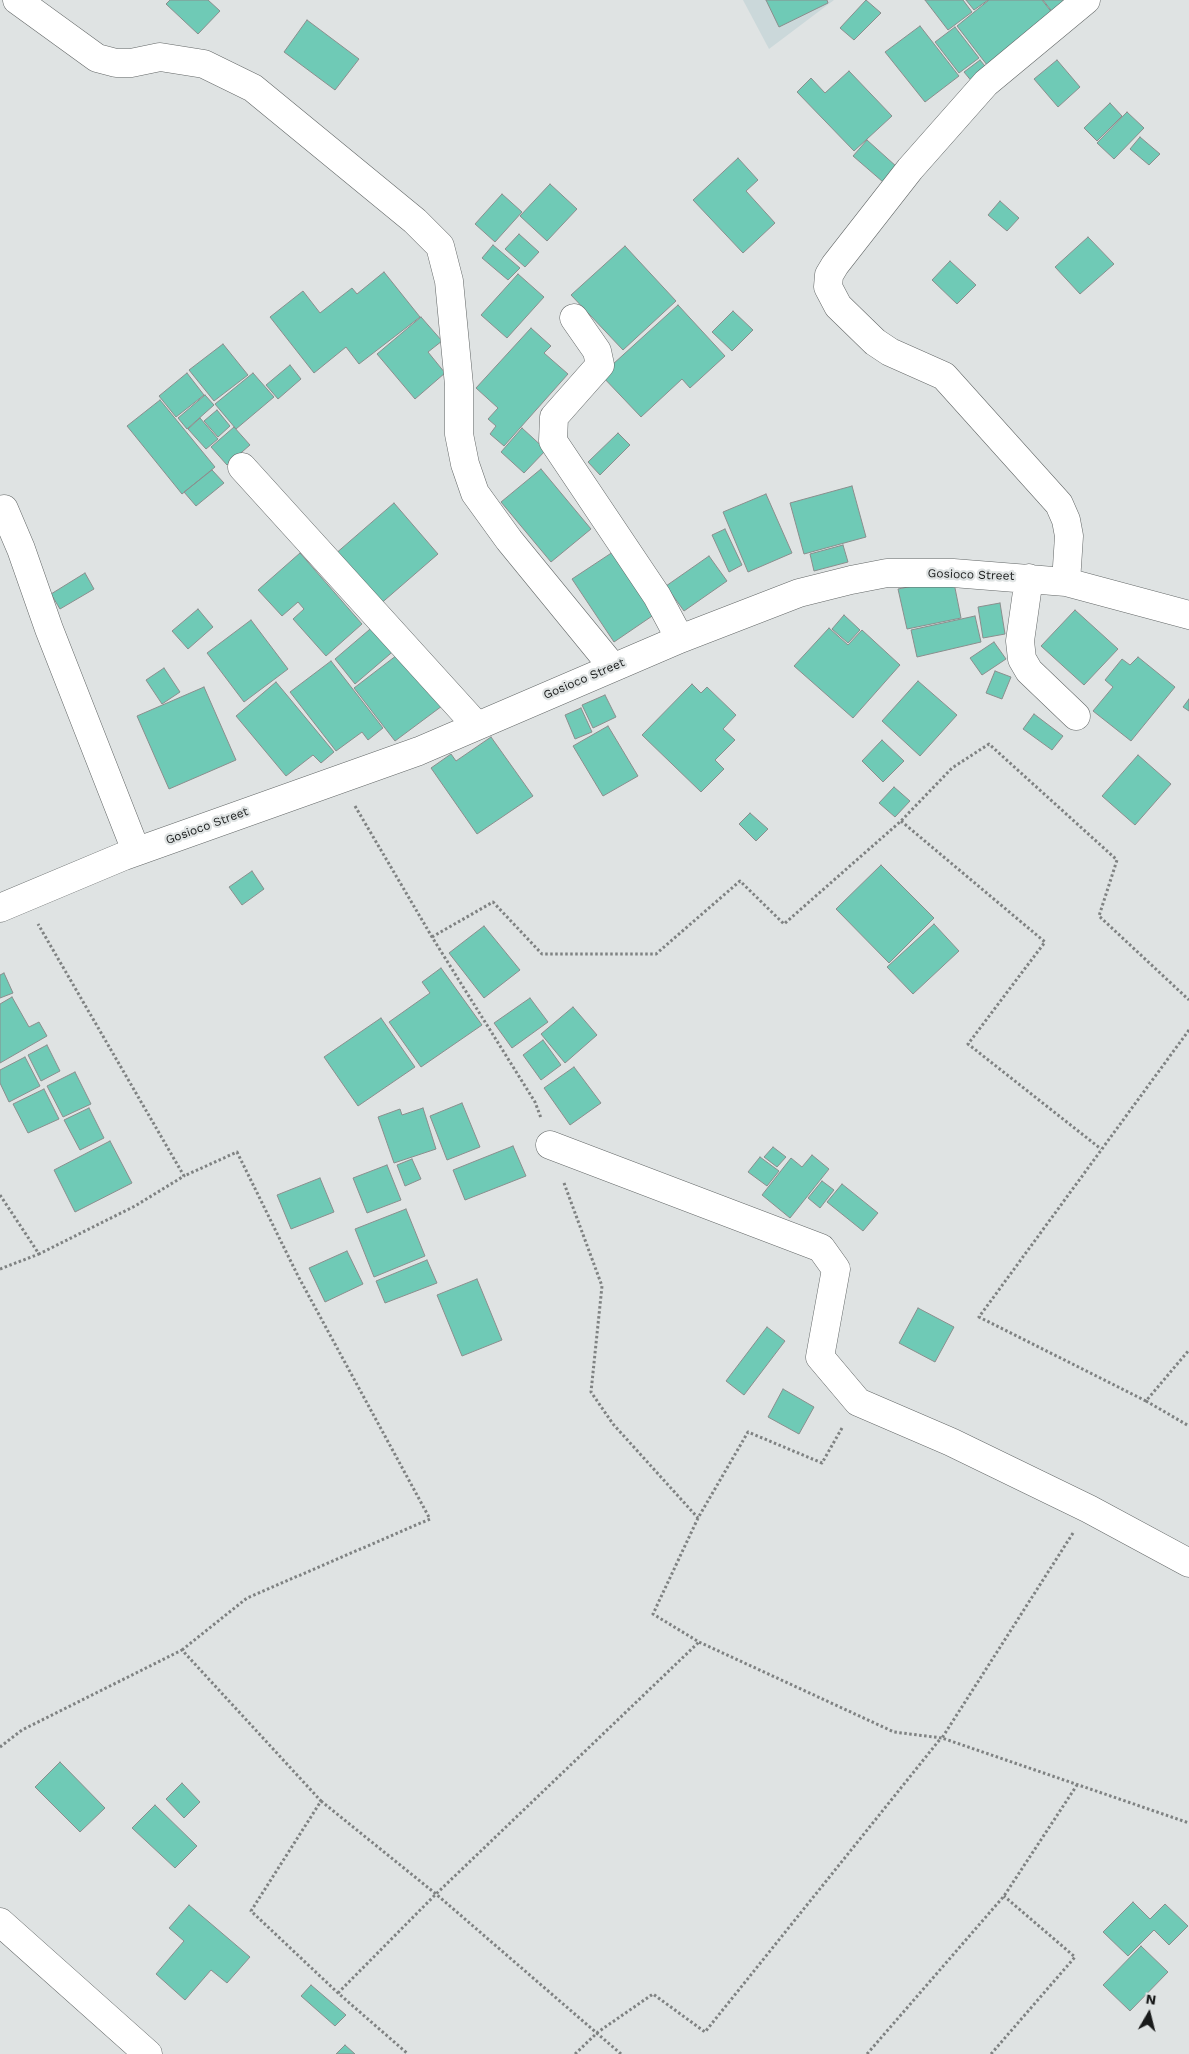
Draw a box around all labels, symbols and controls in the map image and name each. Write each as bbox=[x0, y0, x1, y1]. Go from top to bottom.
street label: Gosioco Street bbox=[927, 566, 1015, 584]
street label: Gosioco Street bbox=[541, 655, 627, 703]
street label: Gosioco Street bbox=[164, 804, 250, 848]
north arrow bbox=[1124, 1989, 1174, 2039]
text: N bbox=[1145, 1991, 1157, 2008]

